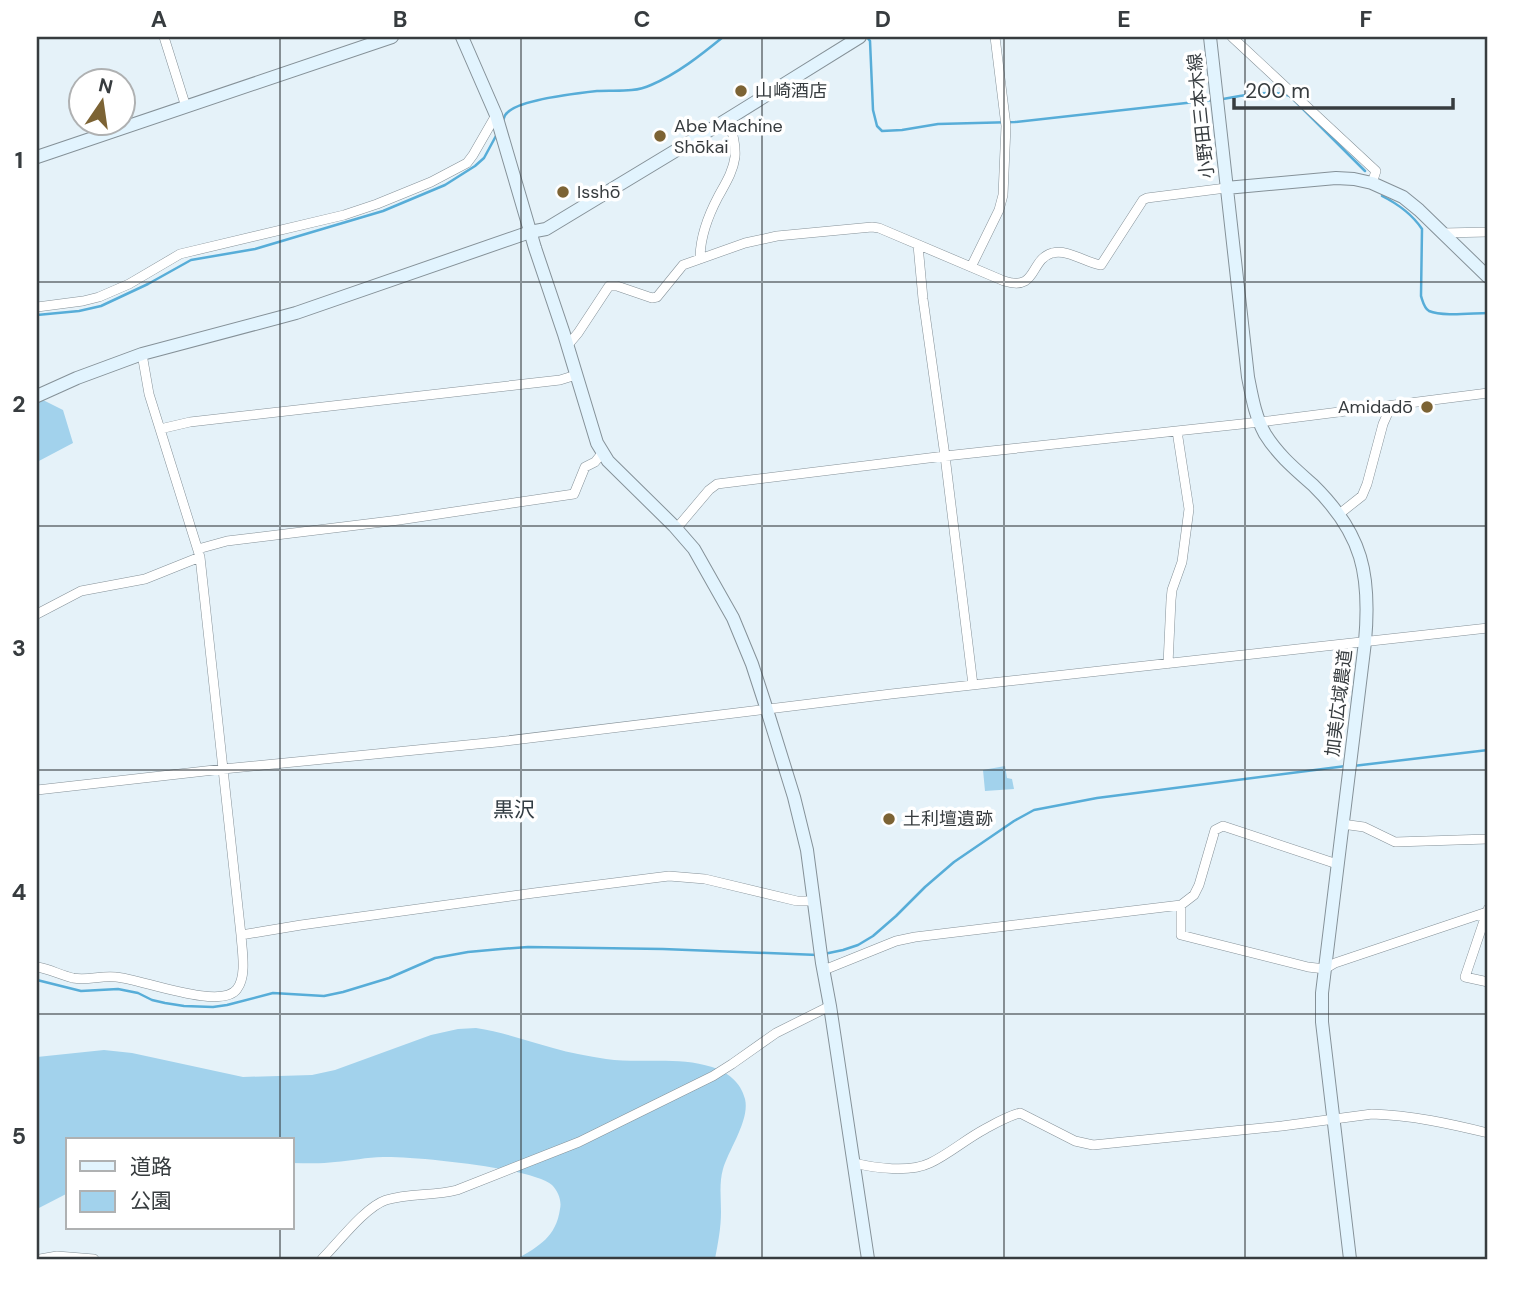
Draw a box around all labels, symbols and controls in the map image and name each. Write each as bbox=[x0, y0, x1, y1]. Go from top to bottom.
text: A bbox=[151, 4, 167, 34]
text: B bbox=[393, 4, 407, 34]
text: C bbox=[634, 4, 650, 34]
text: D bbox=[875, 4, 891, 34]
text: E bbox=[1117, 4, 1131, 34]
text: F bbox=[1360, 4, 1373, 34]
street label: 小野田三本木線 bbox=[1182, 52, 1220, 180]
north arrow bbox=[66, 66, 136, 136]
scale bar bbox=[1234, 66, 1453, 110]
text: N bbox=[96, 72, 115, 100]
text: 200 m bbox=[1245, 77, 1310, 105]
place label: 山崎酒店 bbox=[755, 79, 827, 103]
marker: 山崎酒店 bbox=[733, 83, 749, 99]
place label: Abe Machine Shōkai bbox=[674, 114, 783, 159]
marker: Abe Machine Shōkai bbox=[652, 128, 668, 144]
text: 1 bbox=[15, 145, 23, 175]
place label: Isshō bbox=[577, 180, 620, 204]
marker: Isshō bbox=[555, 184, 571, 200]
text: 2 bbox=[12, 389, 26, 419]
place label: Amidadō bbox=[1338, 395, 1413, 419]
marker: Amidadō bbox=[1419, 399, 1435, 415]
text: 3 bbox=[12, 633, 26, 663]
street label: 加美広域農道 bbox=[1321, 648, 1357, 758]
district label: 黒沢 bbox=[493, 796, 535, 824]
place label: 土利壇遺跡 bbox=[903, 807, 993, 831]
marker: 土利壇遺跡 bbox=[881, 811, 897, 827]
text: 4 bbox=[12, 877, 27, 907]
text: 5 bbox=[12, 1121, 26, 1151]
legend bbox=[66, 1138, 294, 1230]
text: 道路 bbox=[130, 1153, 172, 1181]
text: 公園 bbox=[130, 1187, 172, 1215]

